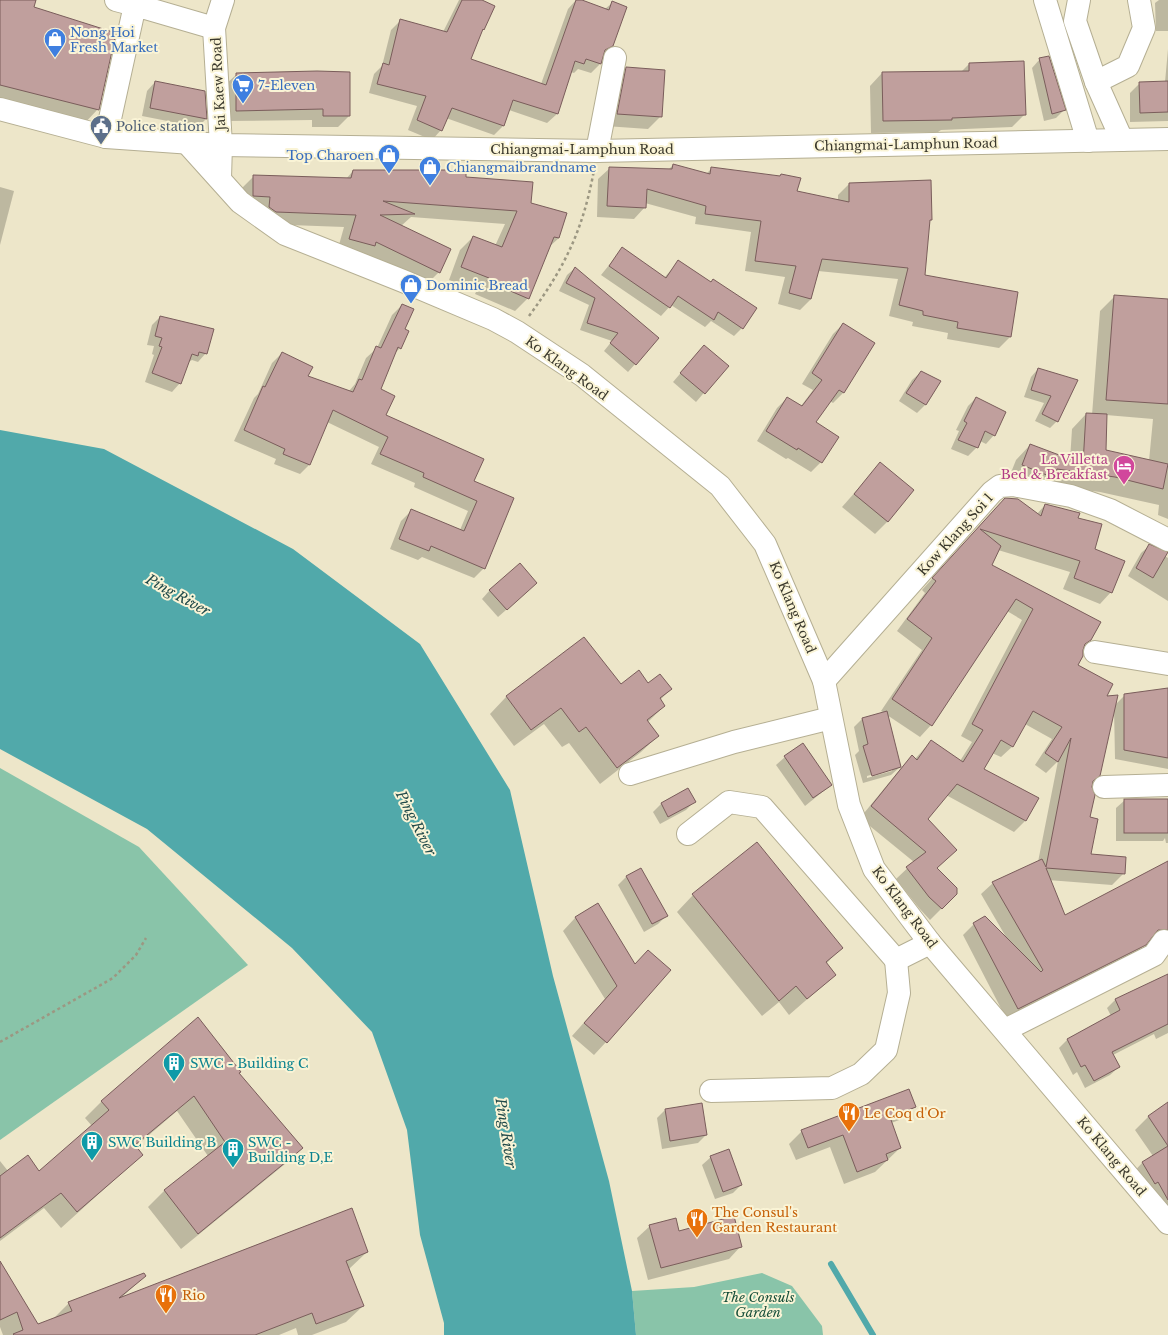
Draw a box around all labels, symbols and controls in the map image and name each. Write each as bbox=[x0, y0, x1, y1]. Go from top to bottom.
place label: Nong Hoi Fresh Market bbox=[70, 24, 158, 56]
shop icon: Nong Hoi Fresh Market bbox=[42, 26, 68, 59]
street label: Jai Kaew Road bbox=[208, 37, 230, 133]
supermarket icon: 7-Eleven bbox=[230, 72, 256, 105]
place label: 7-Eleven bbox=[258, 77, 315, 94]
public building icon: Police station bbox=[88, 113, 114, 146]
place label: Police station bbox=[116, 118, 205, 135]
street label: Chiangmai-Lamphun Road bbox=[814, 134, 998, 155]
street label: Chiangmai-Lamphun Road bbox=[490, 141, 674, 158]
shop icon: Top Charoen bbox=[376, 142, 402, 175]
place label: Top Charoen bbox=[286, 147, 374, 164]
shop icon: Chiangmaibrandname bbox=[417, 154, 443, 187]
place label: Chiangmaibrandname bbox=[446, 159, 597, 176]
shop icon: Dominic Bread bbox=[398, 272, 424, 305]
place label: Dominic Bread bbox=[426, 277, 528, 294]
street label: Ko Klang Road bbox=[522, 333, 612, 404]
place label: La Villetta Bed & Breakfast bbox=[1001, 451, 1109, 483]
hotel icon: La Villetta Bed & Breakfast bbox=[1111, 453, 1137, 486]
street label: Kow Klang Soi 1 bbox=[914, 490, 997, 579]
street label: Ko Klang Road bbox=[765, 559, 820, 656]
water label: Ping River bbox=[142, 570, 214, 620]
water label: Ping River bbox=[392, 787, 440, 859]
street label: Ko Klang Road bbox=[868, 863, 941, 952]
building icon: SWC - Building C bbox=[161, 1050, 187, 1083]
place label: SWC - Building C bbox=[190, 1055, 308, 1072]
water label: Ping River bbox=[491, 1096, 520, 1170]
restaurant icon: Le Coq d'Or bbox=[836, 1100, 862, 1133]
place label: Le Coq d'Or bbox=[864, 1105, 947, 1122]
street label: Ko Klang Road bbox=[1073, 1113, 1150, 1200]
building icon: SWC Building B bbox=[79, 1129, 105, 1162]
place label: SWC Building B bbox=[108, 1134, 216, 1151]
place label: SWC - Building D,E bbox=[248, 1134, 333, 1166]
building icon: SWC - Building D,E bbox=[220, 1136, 246, 1169]
place label: The Consul's Garden Restaurant bbox=[712, 1204, 837, 1236]
restaurant icon: The Consul's Garden Restaurant bbox=[684, 1206, 710, 1239]
restaurant icon: Rio bbox=[153, 1282, 179, 1315]
place label: Rio bbox=[182, 1287, 205, 1304]
park label: The Consuls Garden bbox=[721, 1289, 795, 1321]

